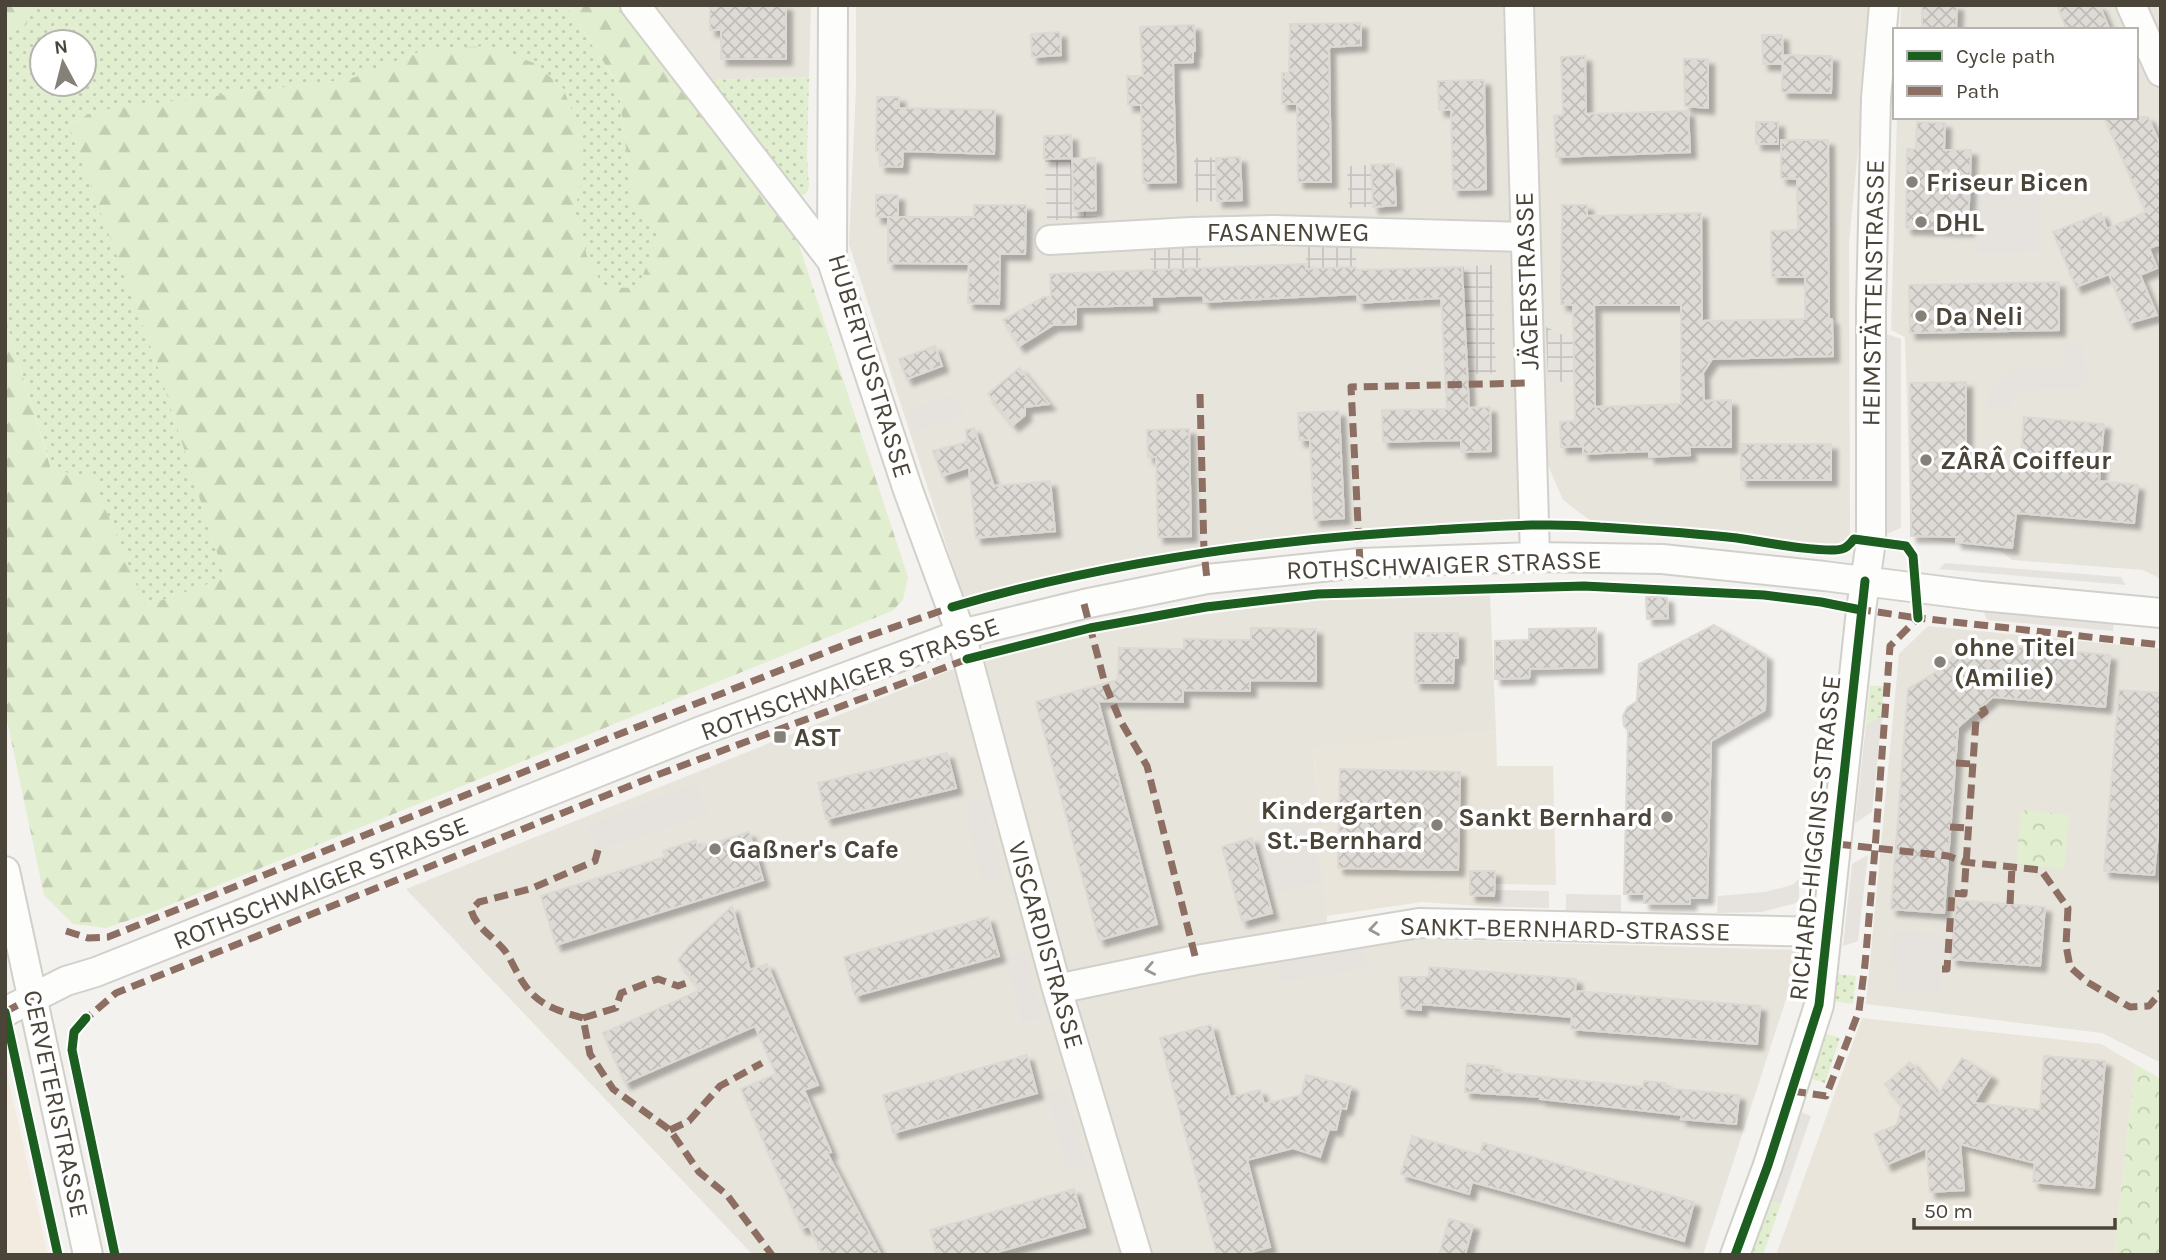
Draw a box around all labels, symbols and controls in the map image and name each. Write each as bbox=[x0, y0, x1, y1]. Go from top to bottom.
north arrow bbox=[28, 28, 98, 98]
legend bbox=[1893, 28, 2138, 119]
text: N bbox=[53, 35, 69, 59]
text: Cycle path bbox=[1956, 44, 2056, 68]
text: Path bbox=[1956, 79, 2000, 103]
street label: HEIMSTÄTTENSTRASSE bbox=[1855, 159, 1891, 427]
place label: Friseur Bicen bbox=[1926, 167, 2089, 198]
marker: Friseur Bicen bbox=[1904, 174, 1920, 190]
street label: JÄGERSTRASSE bbox=[1508, 191, 1546, 371]
place label: DHL bbox=[1935, 207, 1984, 238]
marker: DHL bbox=[1913, 214, 1929, 230]
street label: FASANENWEG bbox=[1207, 217, 1369, 248]
street label: HUBERTUSSTRASSE bbox=[821, 250, 919, 482]
place label: Da Neli bbox=[1935, 301, 2024, 332]
marker: Da Neli bbox=[1913, 308, 1929, 324]
place label: ZÂRÂ Coiffeur bbox=[1940, 445, 2112, 476]
marker: ZÂRÂ Coiffeur bbox=[1918, 452, 1934, 468]
street label: ROTHSCHWAIGER STRASSE bbox=[1286, 544, 1602, 586]
street label: ROTHSCHWAIGER STRASSE bbox=[696, 610, 1004, 748]
place label: ohne Titel (Amilie) bbox=[1954, 632, 2076, 693]
marker: ohne Titel (Amilie) bbox=[1932, 654, 1948, 670]
street label: RICHARD-HIGGINS-STRASSE bbox=[1782, 674, 1848, 1002]
place label: AST bbox=[794, 722, 841, 753]
marker: AST bbox=[772, 729, 788, 745]
place label: Kindergarten St.-Bernhard bbox=[1261, 795, 1423, 856]
place label: Sankt Bernhard bbox=[1458, 802, 1653, 833]
street label: ROTHSCHWAIGER STRASSE bbox=[169, 809, 473, 957]
marker: Sankt Bernhard bbox=[1659, 809, 1675, 825]
marker: Kindergarten St.-Bernhard bbox=[1429, 817, 1445, 833]
place label: Gaßner's Cafe bbox=[729, 834, 899, 865]
street label: VISCARDISTRASSE bbox=[1002, 838, 1090, 1052]
marker: Gaßner's Cafe bbox=[707, 841, 723, 857]
street label: SANKT-BERNHARD-STRASSE bbox=[1399, 911, 1731, 947]
one-way arrow bbox=[1368, 921, 1380, 936]
one-way arrow bbox=[1144, 960, 1156, 975]
street label: CERVETERISTRASSE bbox=[17, 987, 95, 1221]
scale bar bbox=[1914, 1186, 2115, 1230]
text: 50 m bbox=[1924, 1199, 1973, 1223]

